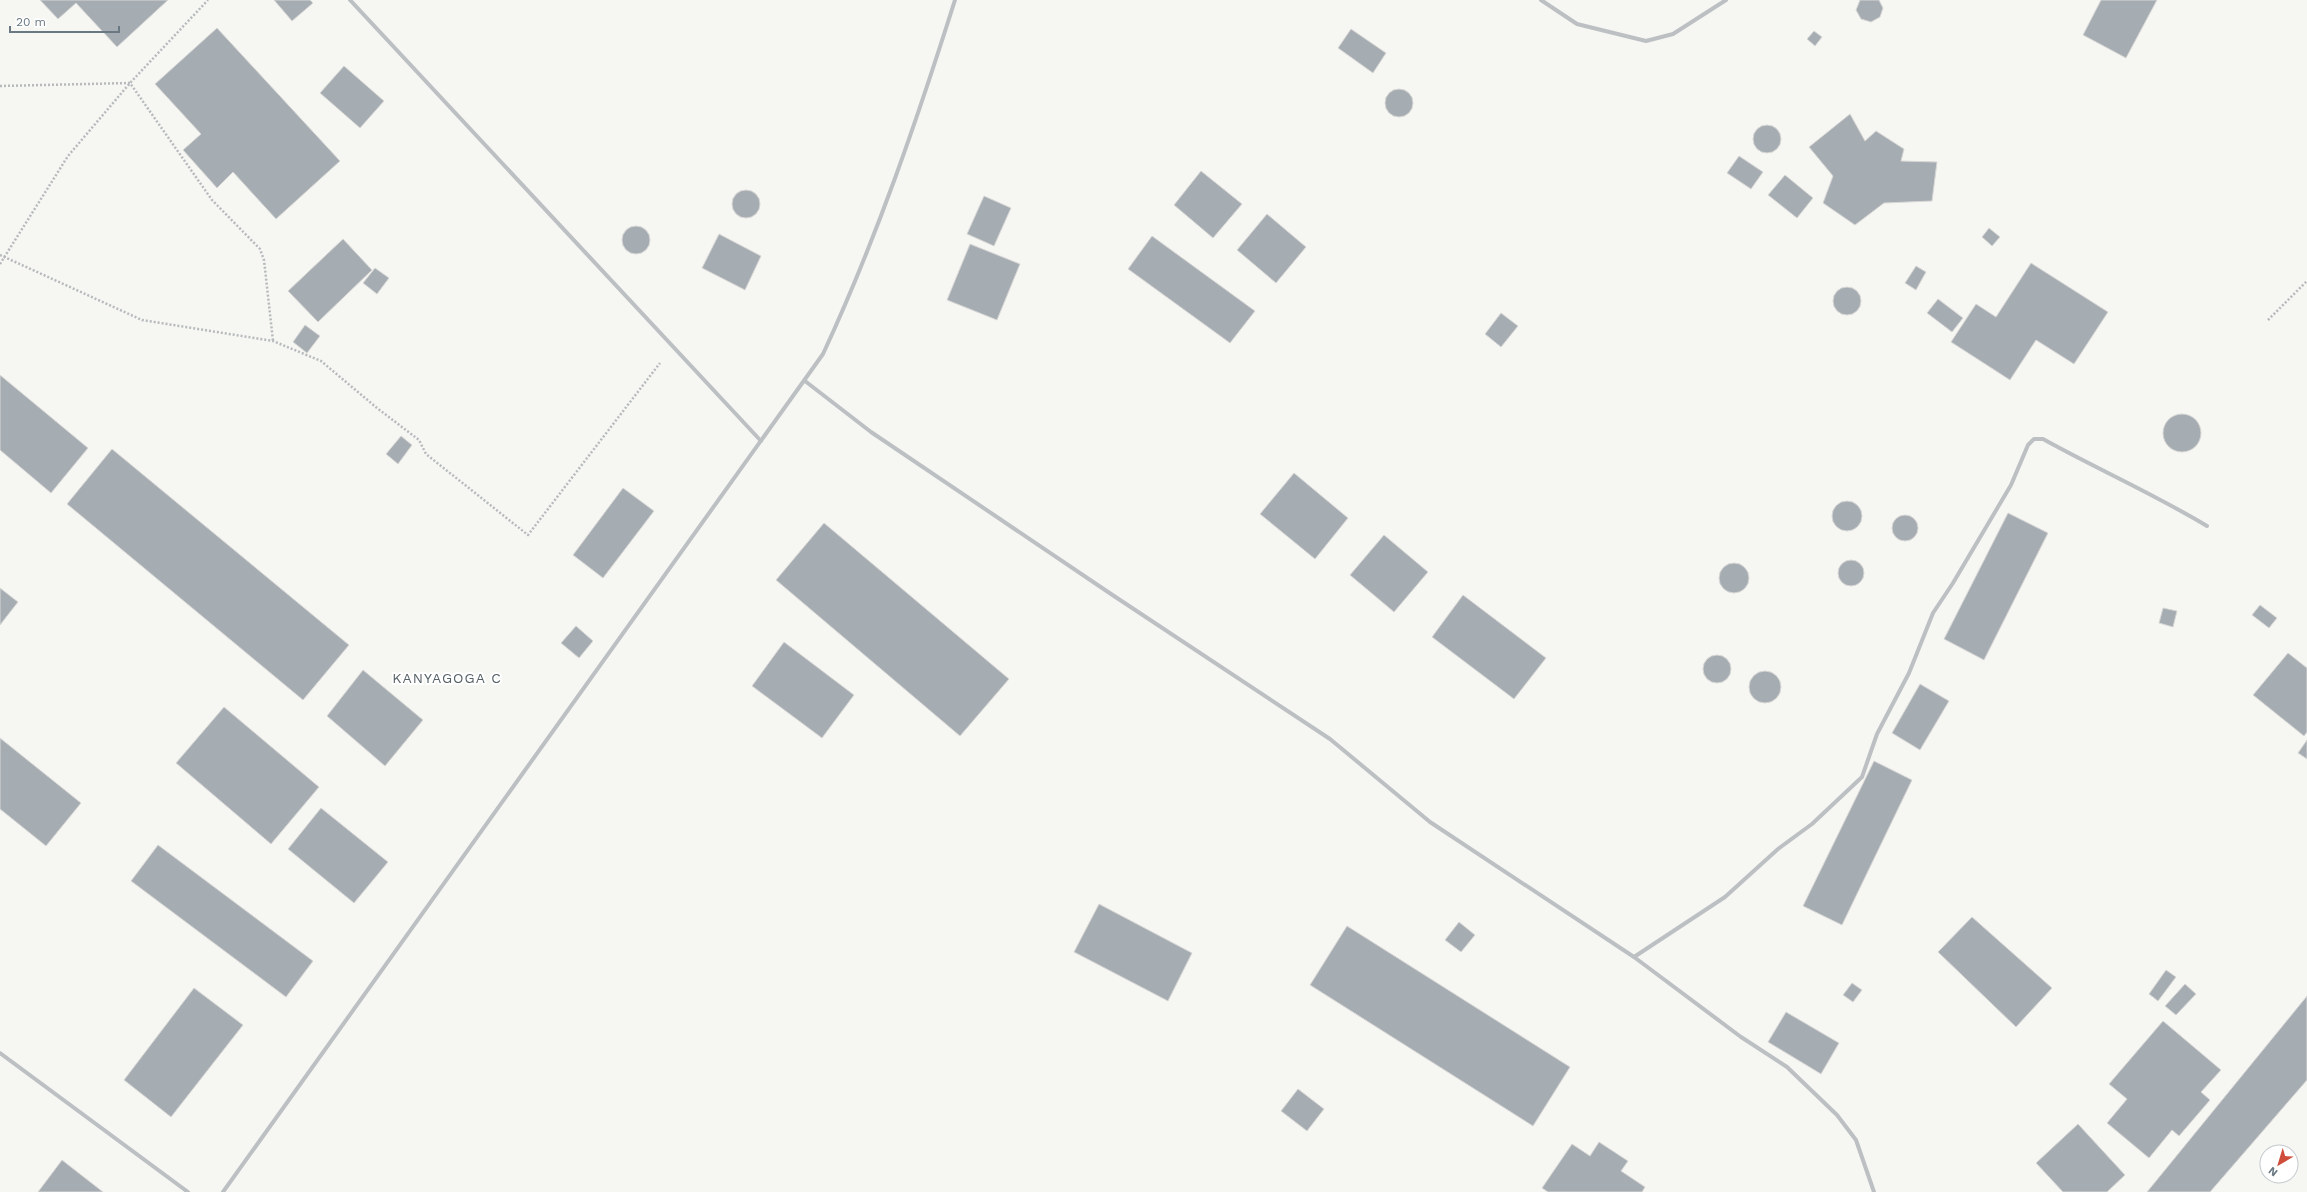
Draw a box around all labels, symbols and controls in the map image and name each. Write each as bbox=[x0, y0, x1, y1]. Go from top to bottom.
scale bar bbox=[10, 8, 119, 34]
text: 20 m bbox=[16, 15, 46, 29]
district label: KANYAGOGA C bbox=[392, 670, 502, 686]
north arrow bbox=[2259, 1144, 2299, 1184]
text: N bbox=[2266, 1164, 2280, 1179]

